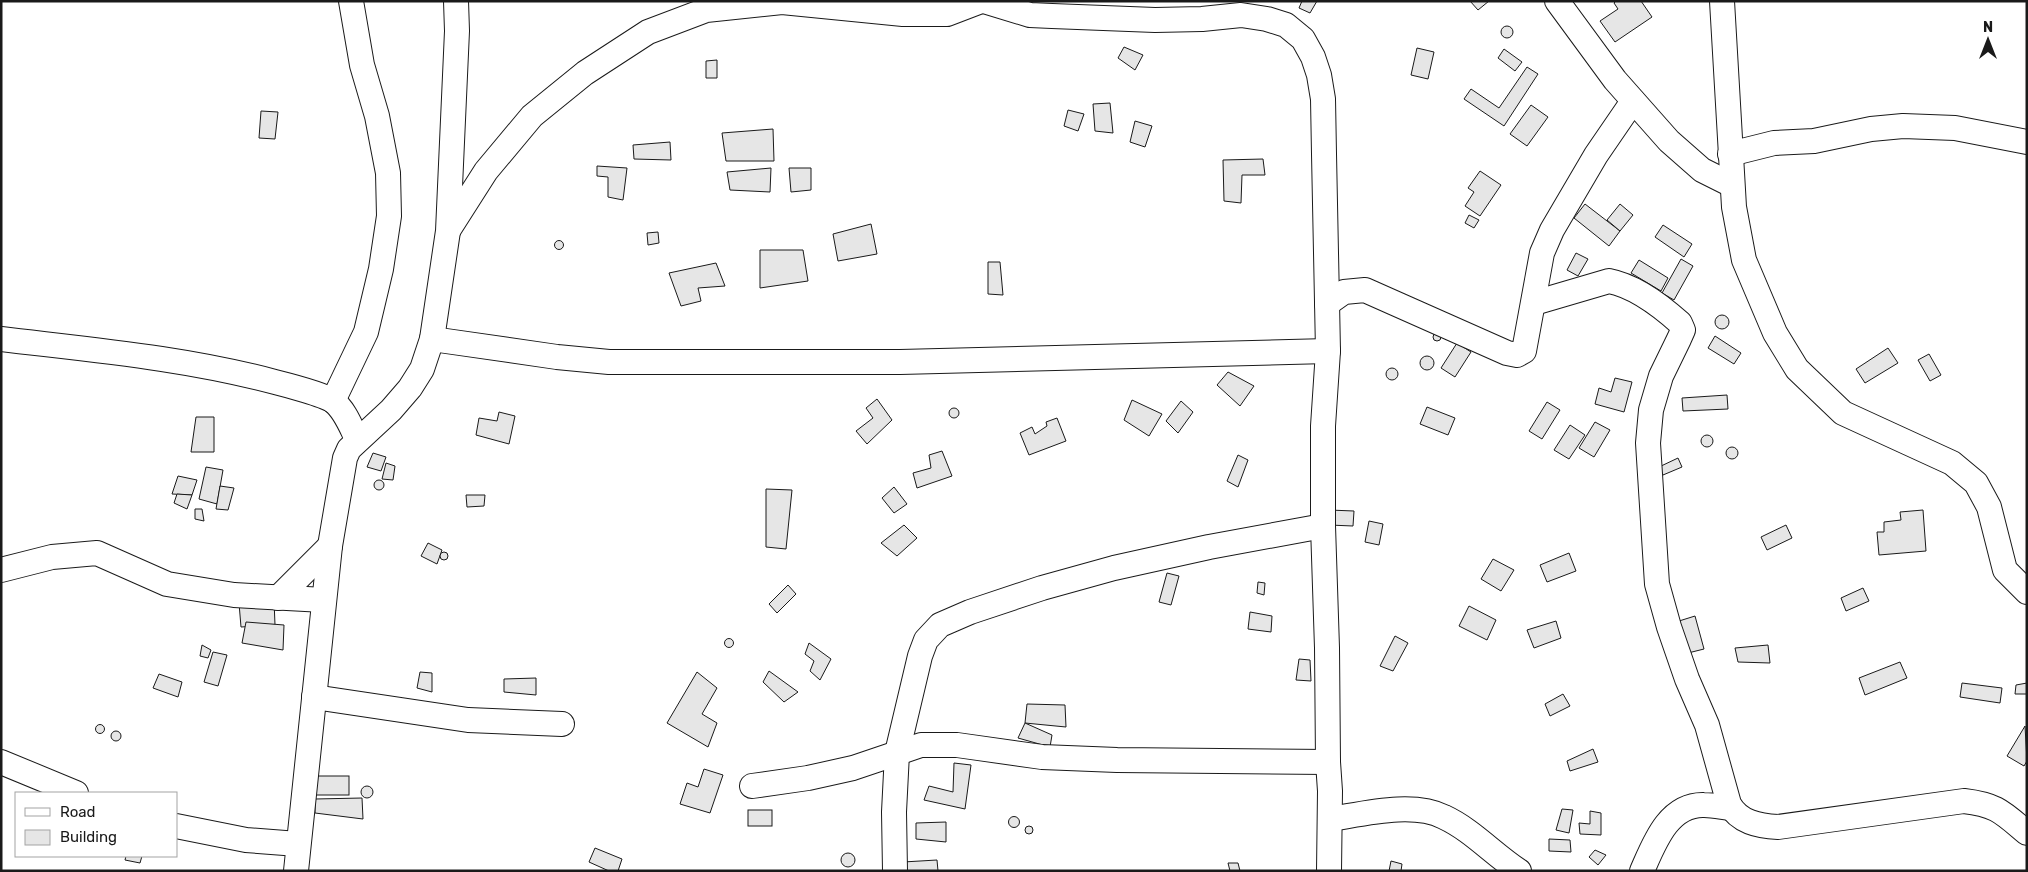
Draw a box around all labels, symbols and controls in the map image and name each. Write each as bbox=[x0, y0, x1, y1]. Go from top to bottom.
north arrow bbox=[1963, 15, 2013, 65]
text: N bbox=[1983, 19, 1993, 36]
legend bbox=[15, 792, 178, 857]
text: Road bbox=[60, 803, 96, 821]
text: Building bbox=[60, 828, 117, 846]

